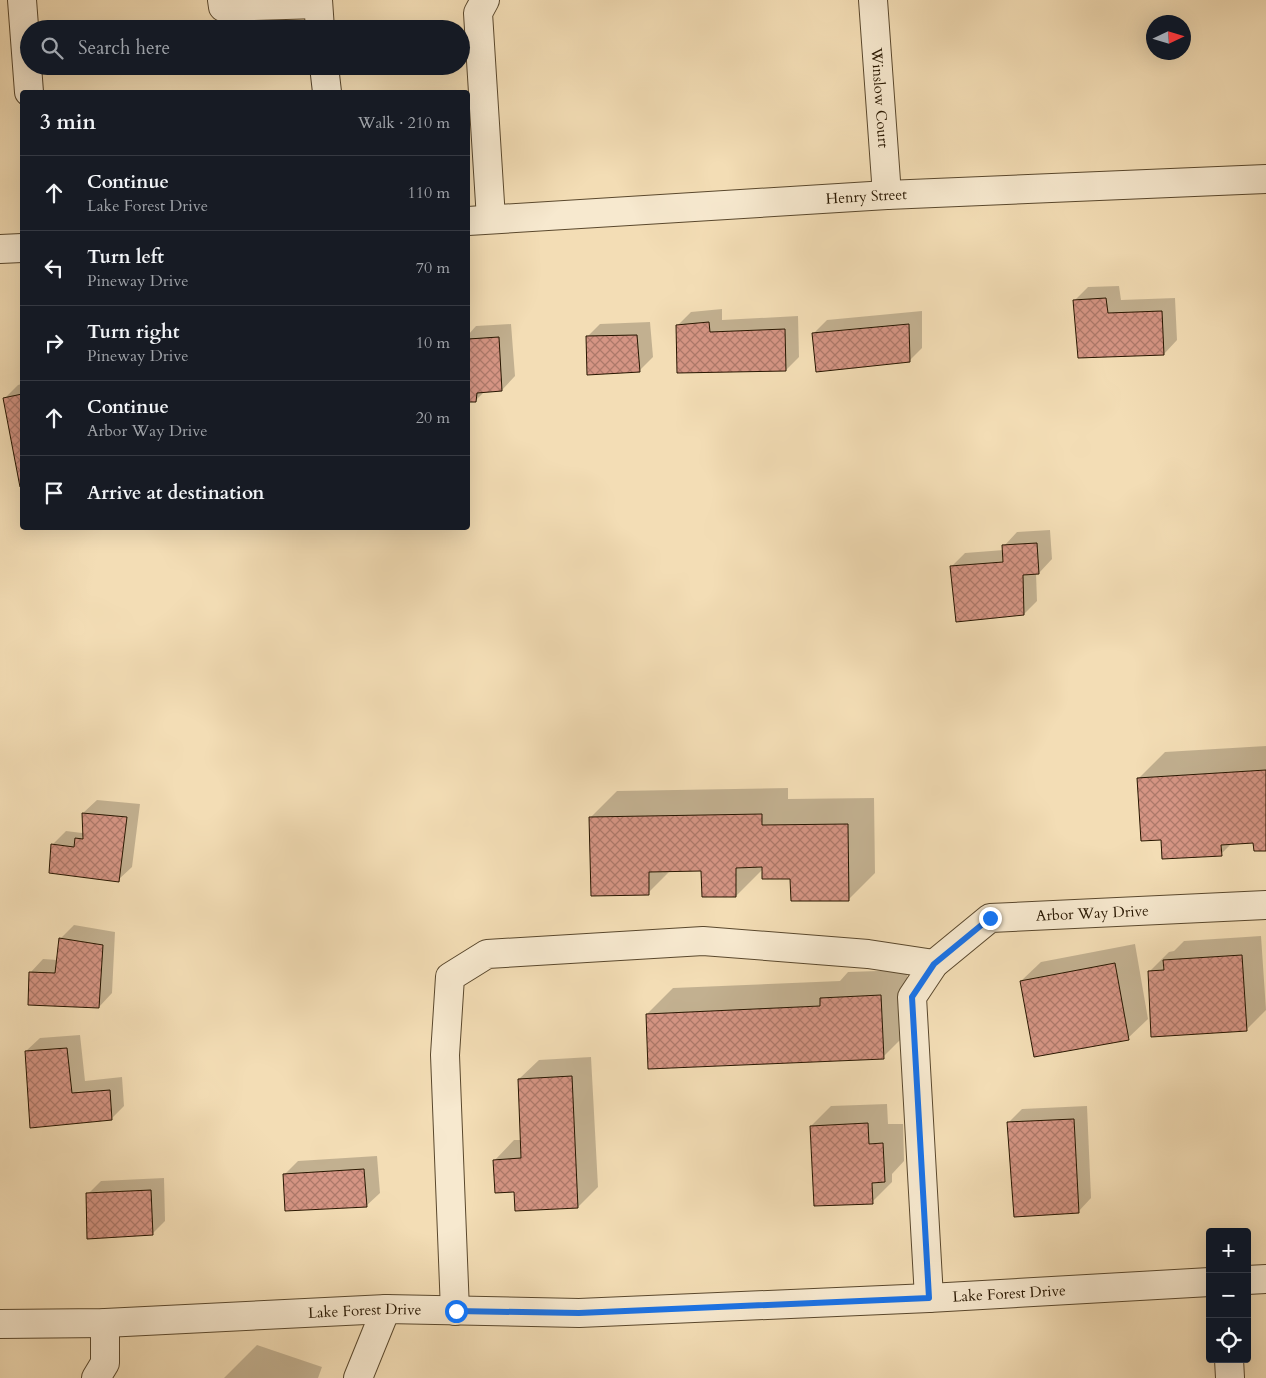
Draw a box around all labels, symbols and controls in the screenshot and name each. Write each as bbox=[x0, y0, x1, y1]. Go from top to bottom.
north arrow bbox=[1146, 15, 1191, 60]
search box bbox=[20, 20, 470, 75]
icon: search bbox=[38, 34, 66, 62]
text: Search here bbox=[78, 35, 170, 61]
street label: Winslow Court bbox=[866, 46, 894, 149]
text: 3 min bbox=[40, 108, 96, 137]
text: Walk · 210 m bbox=[358, 112, 450, 134]
text: Continue bbox=[87, 169, 169, 195]
icon: ahead bbox=[40, 179, 68, 207]
text: 110 m bbox=[408, 182, 450, 204]
street label: Henry Street bbox=[825, 184, 908, 209]
text: Lake Forest Drive bbox=[87, 195, 208, 217]
text: Turn left bbox=[87, 244, 164, 270]
icon: left bbox=[40, 254, 68, 282]
text: 70 m bbox=[416, 257, 450, 279]
text: Pineway Drive bbox=[87, 270, 189, 292]
text: Turn right bbox=[87, 319, 179, 345]
icon: right bbox=[40, 329, 68, 357]
text: 10 m bbox=[416, 332, 450, 354]
text: Pineway Drive bbox=[87, 345, 189, 367]
text: Continue bbox=[87, 394, 169, 420]
icon: ahead bbox=[40, 404, 68, 432]
text: 20 m bbox=[416, 407, 450, 429]
text: Arbor Way Drive bbox=[87, 420, 208, 442]
icon: arrive bbox=[40, 479, 68, 507]
text: Arrive at destination bbox=[87, 480, 264, 506]
street label: Arbor Way Drive bbox=[1035, 901, 1149, 926]
route end bbox=[979, 907, 1002, 930]
map controls bbox=[1206, 1228, 1251, 1363]
button: + bbox=[1206, 1228, 1251, 1273]
button: − bbox=[1206, 1273, 1251, 1318]
street label: Lake Forest Drive bbox=[952, 1280, 1067, 1307]
street label: Lake Forest Drive bbox=[307, 1299, 422, 1323]
route start bbox=[445, 1300, 468, 1323]
button: locate bbox=[1206, 1318, 1251, 1363]

